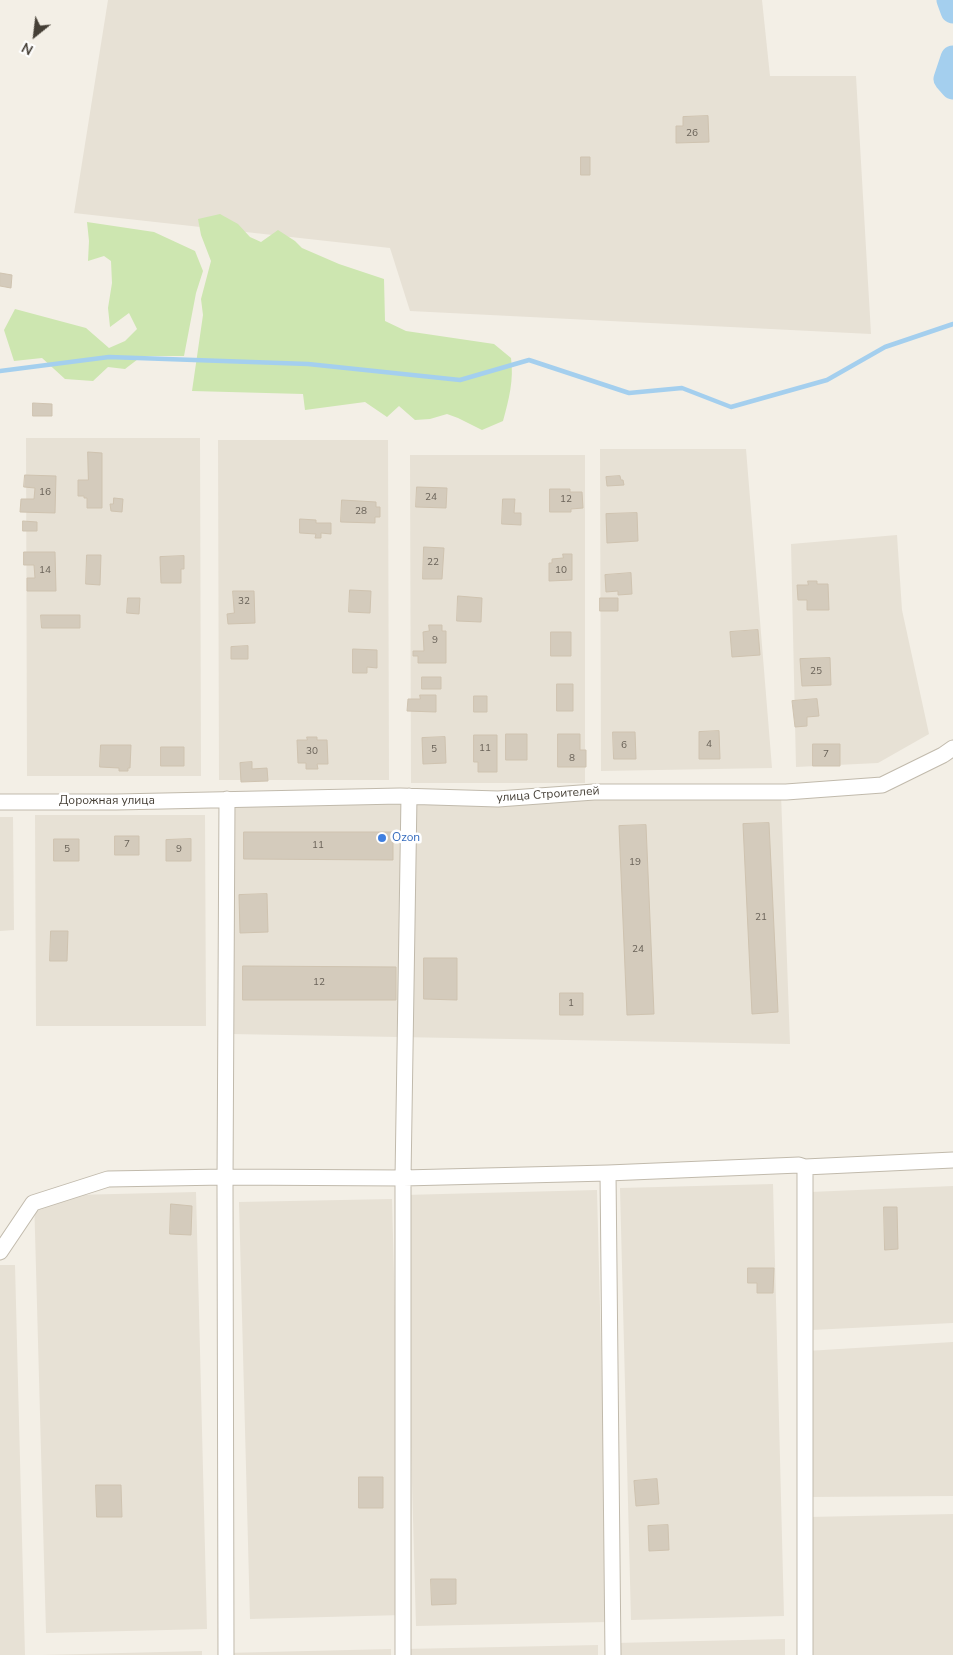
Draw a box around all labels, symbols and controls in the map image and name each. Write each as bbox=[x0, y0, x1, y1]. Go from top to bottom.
north arrow bbox=[10, 10, 60, 60]
text: N bbox=[18, 38, 37, 59]
house number: 26 bbox=[686, 128, 698, 140]
house number: 16 bbox=[39, 487, 51, 499]
house number: 24 bbox=[425, 492, 437, 504]
house number: 12 bbox=[560, 494, 572, 506]
house number: 28 bbox=[355, 506, 367, 518]
house number: 22 bbox=[427, 557, 439, 569]
house number: 14 bbox=[39, 565, 51, 577]
house number: 10 bbox=[555, 565, 567, 577]
house number: 32 bbox=[238, 596, 250, 608]
house number: 9 bbox=[432, 635, 438, 647]
house number: 25 bbox=[810, 666, 822, 678]
house number: 4 bbox=[706, 739, 712, 751]
house number: 6 bbox=[621, 740, 627, 752]
house number: 11 bbox=[479, 743, 491, 755]
house number: 5 bbox=[431, 744, 437, 756]
house number: 30 bbox=[306, 746, 318, 758]
house number: 7 bbox=[823, 749, 829, 761]
house number: 8 bbox=[569, 753, 575, 765]
street label: улица Строителей bbox=[496, 784, 600, 806]
street label: Дорожная улица bbox=[59, 794, 155, 808]
place label: Ozon bbox=[392, 831, 420, 845]
marker: Ozon bbox=[376, 832, 388, 844]
house number: 7 bbox=[124, 839, 130, 851]
house number: 11 bbox=[312, 840, 324, 852]
house number: 5 bbox=[64, 844, 70, 856]
house number: 9 bbox=[176, 844, 182, 856]
house number: 19 bbox=[629, 857, 641, 869]
house number: 21 bbox=[755, 912, 767, 924]
house number: 24 bbox=[632, 944, 644, 956]
house number: 12 bbox=[313, 977, 325, 989]
house number: 1 bbox=[568, 998, 574, 1010]

